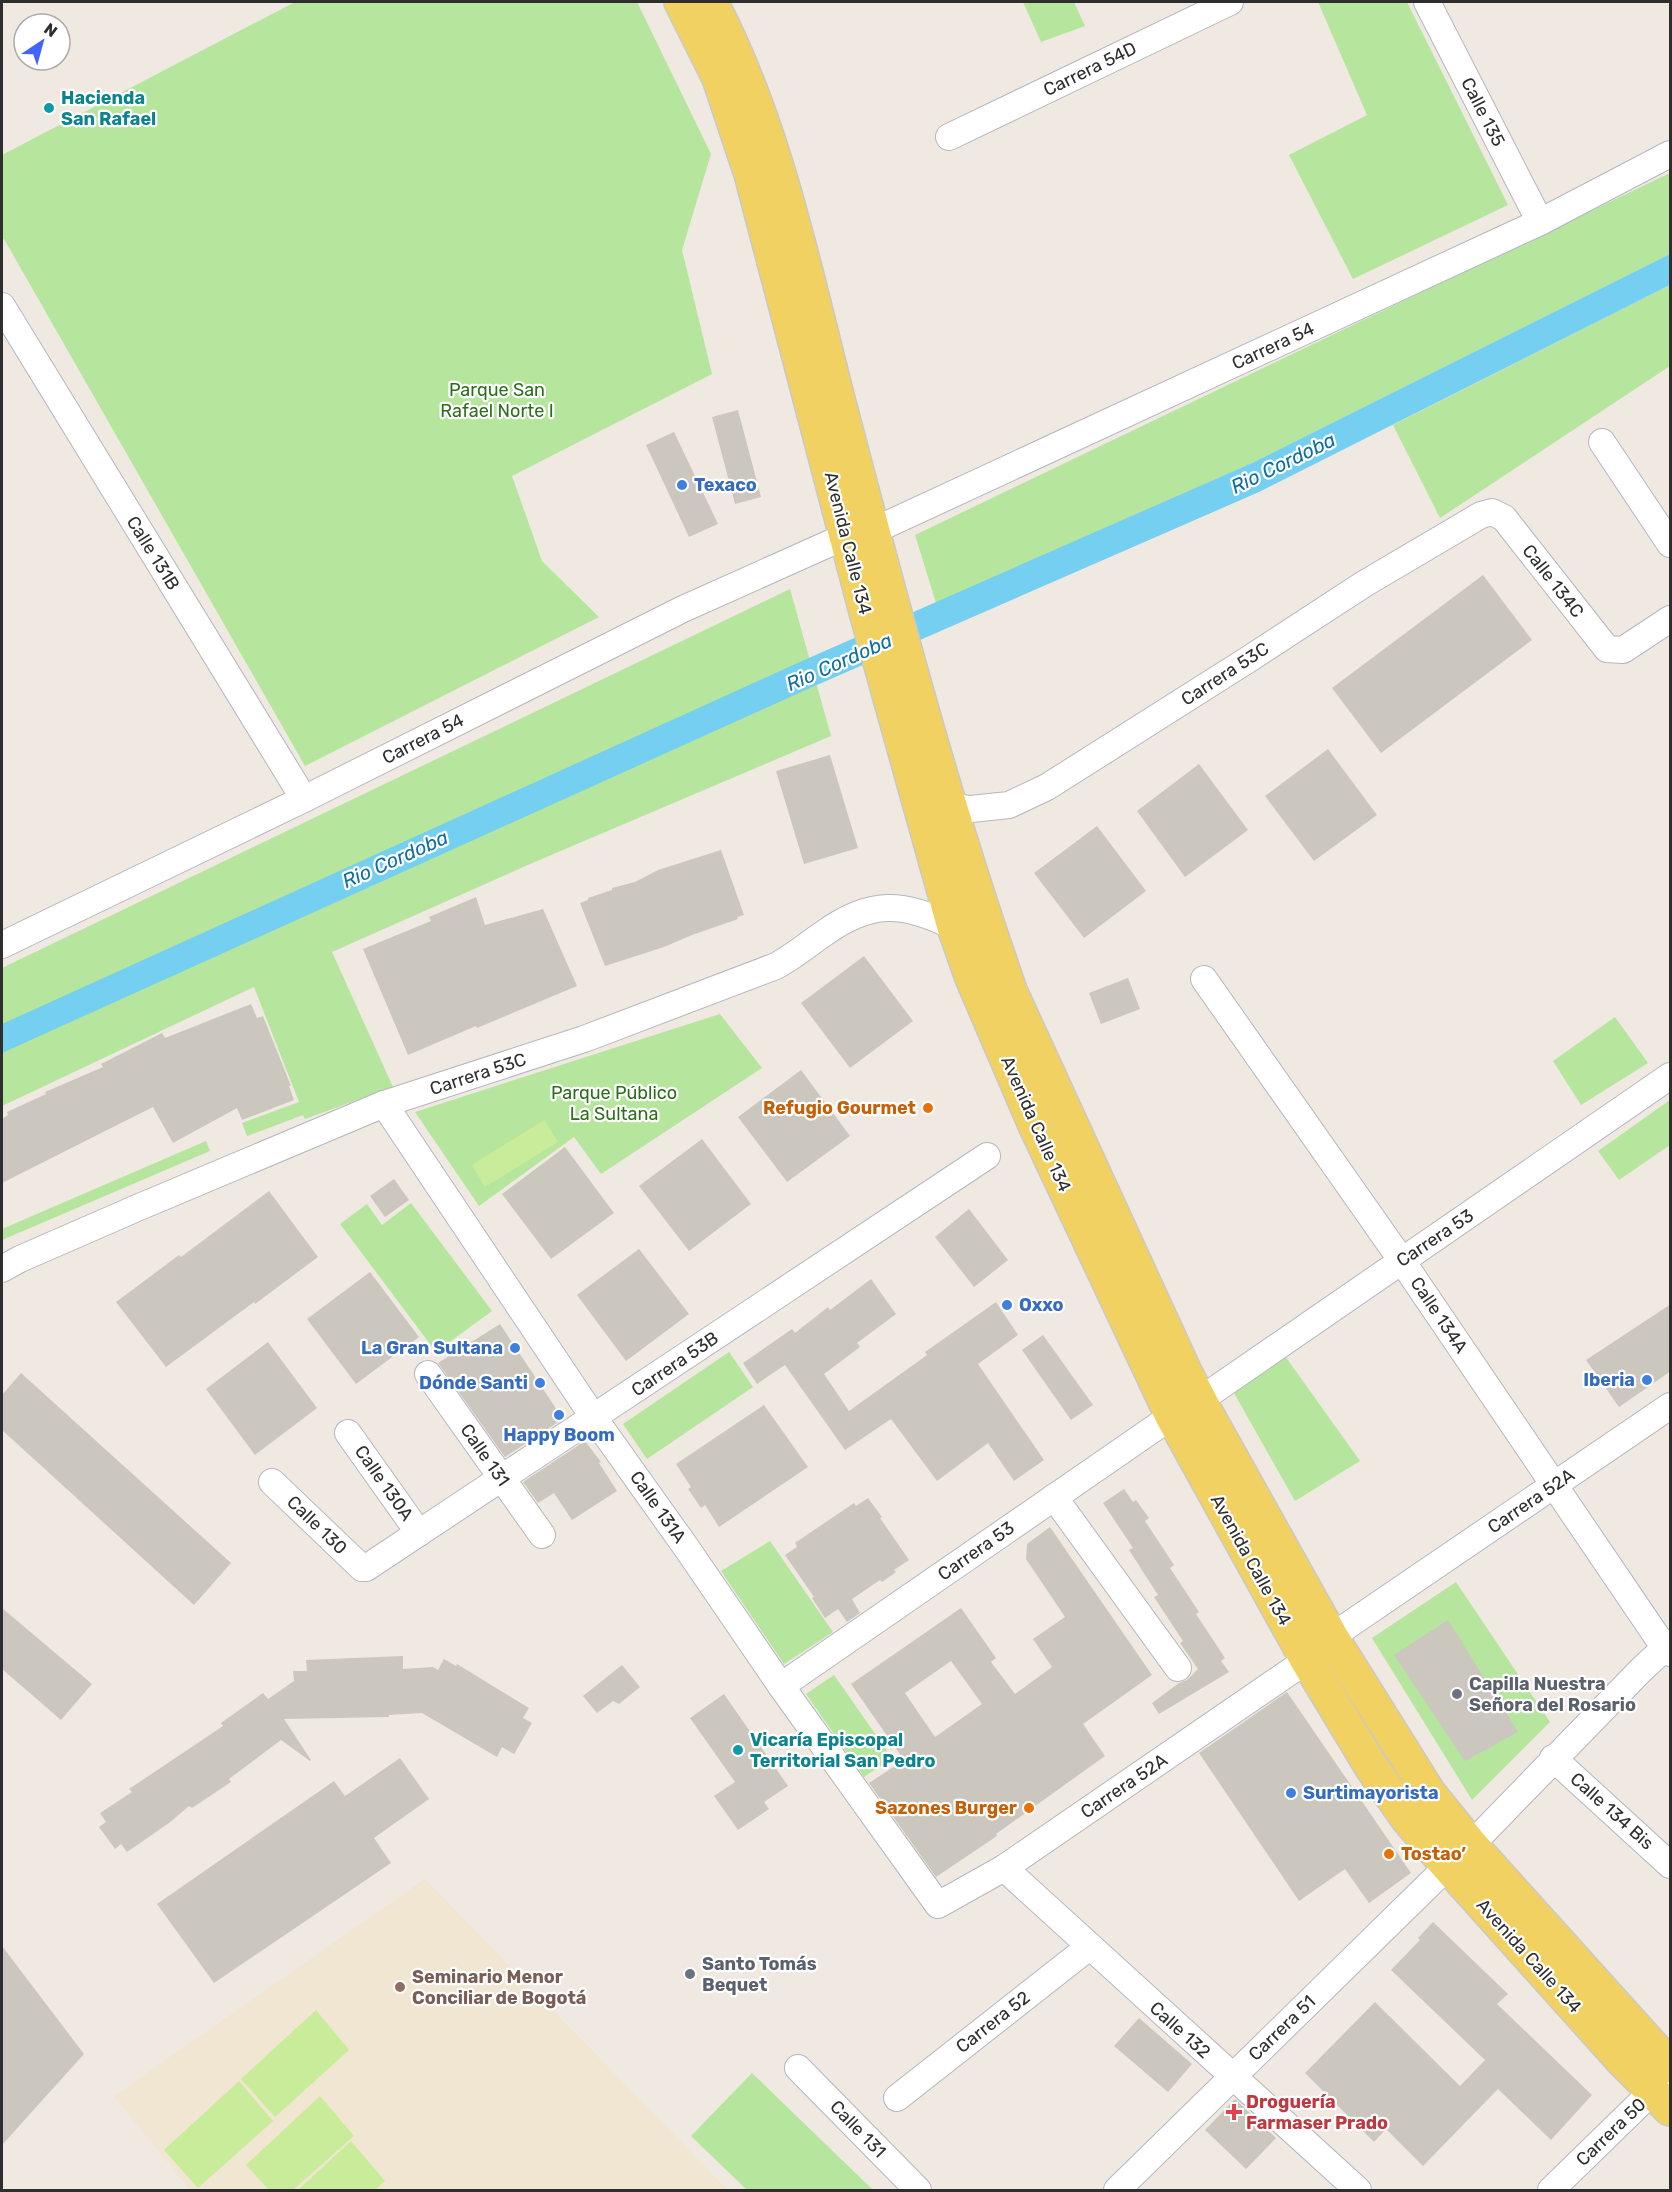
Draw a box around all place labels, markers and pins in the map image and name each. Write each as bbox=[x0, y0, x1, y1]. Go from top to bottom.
place label: Hacienda San Rafael bbox=[61, 87, 156, 130]
marker: Hacienda San Rafael bbox=[42, 101, 56, 115]
place label: Texaco bbox=[694, 474, 757, 496]
marker: Texaco bbox=[675, 478, 689, 492]
place label: Refugio Gourmet bbox=[763, 1097, 916, 1119]
marker: Refugio Gourmet bbox=[921, 1101, 935, 1115]
place label: Oxxo bbox=[1019, 1294, 1064, 1316]
marker: Oxxo bbox=[1000, 1298, 1014, 1312]
place label: La Gran Sultana bbox=[361, 1337, 503, 1359]
marker: La Gran Sultana bbox=[508, 1341, 522, 1355]
place label: Iberia bbox=[1583, 1369, 1635, 1391]
place label: Dónde Santi bbox=[419, 1372, 528, 1394]
marker: Iberia bbox=[1640, 1373, 1654, 1387]
marker: Dónde Santi bbox=[533, 1376, 547, 1390]
marker: Happy Boom bbox=[552, 1408, 566, 1422]
place label: Happy Boom bbox=[503, 1424, 615, 1446]
place label: Capilla Nuestra Señora del Rosario bbox=[1469, 1673, 1636, 1716]
marker: Capilla Nuestra Señora del Rosario bbox=[1450, 1687, 1464, 1701]
place label: Vicaría Episcopal Territorial San Pedro bbox=[750, 1729, 935, 1772]
marker: Vicaría Episcopal Territorial San Pedro bbox=[731, 1743, 745, 1757]
place label: Surtimayorista bbox=[1303, 1782, 1439, 1804]
marker: Surtimayorista bbox=[1284, 1786, 1298, 1800]
place label: Sazones Burger bbox=[875, 1797, 1017, 1819]
marker: Sazones Burger bbox=[1022, 1801, 1036, 1815]
place label: Tostao’ bbox=[1401, 1843, 1466, 1865]
marker: Tostao’ bbox=[1382, 1847, 1396, 1861]
place label: Santo Tomás Bequet bbox=[702, 1953, 817, 1996]
place label: Seminario Menor Conciliar de Bogotá bbox=[412, 1966, 587, 2009]
marker: Santo Tomás Bequet bbox=[683, 1967, 697, 1981]
marker: Seminario Menor Conciliar de Bogotá bbox=[393, 1980, 407, 1994]
place label: Droguería Farmaser Prado bbox=[1246, 2091, 1388, 2134]
marker: Droguería Farmaser Prado bbox=[1227, 2105, 1241, 2119]

